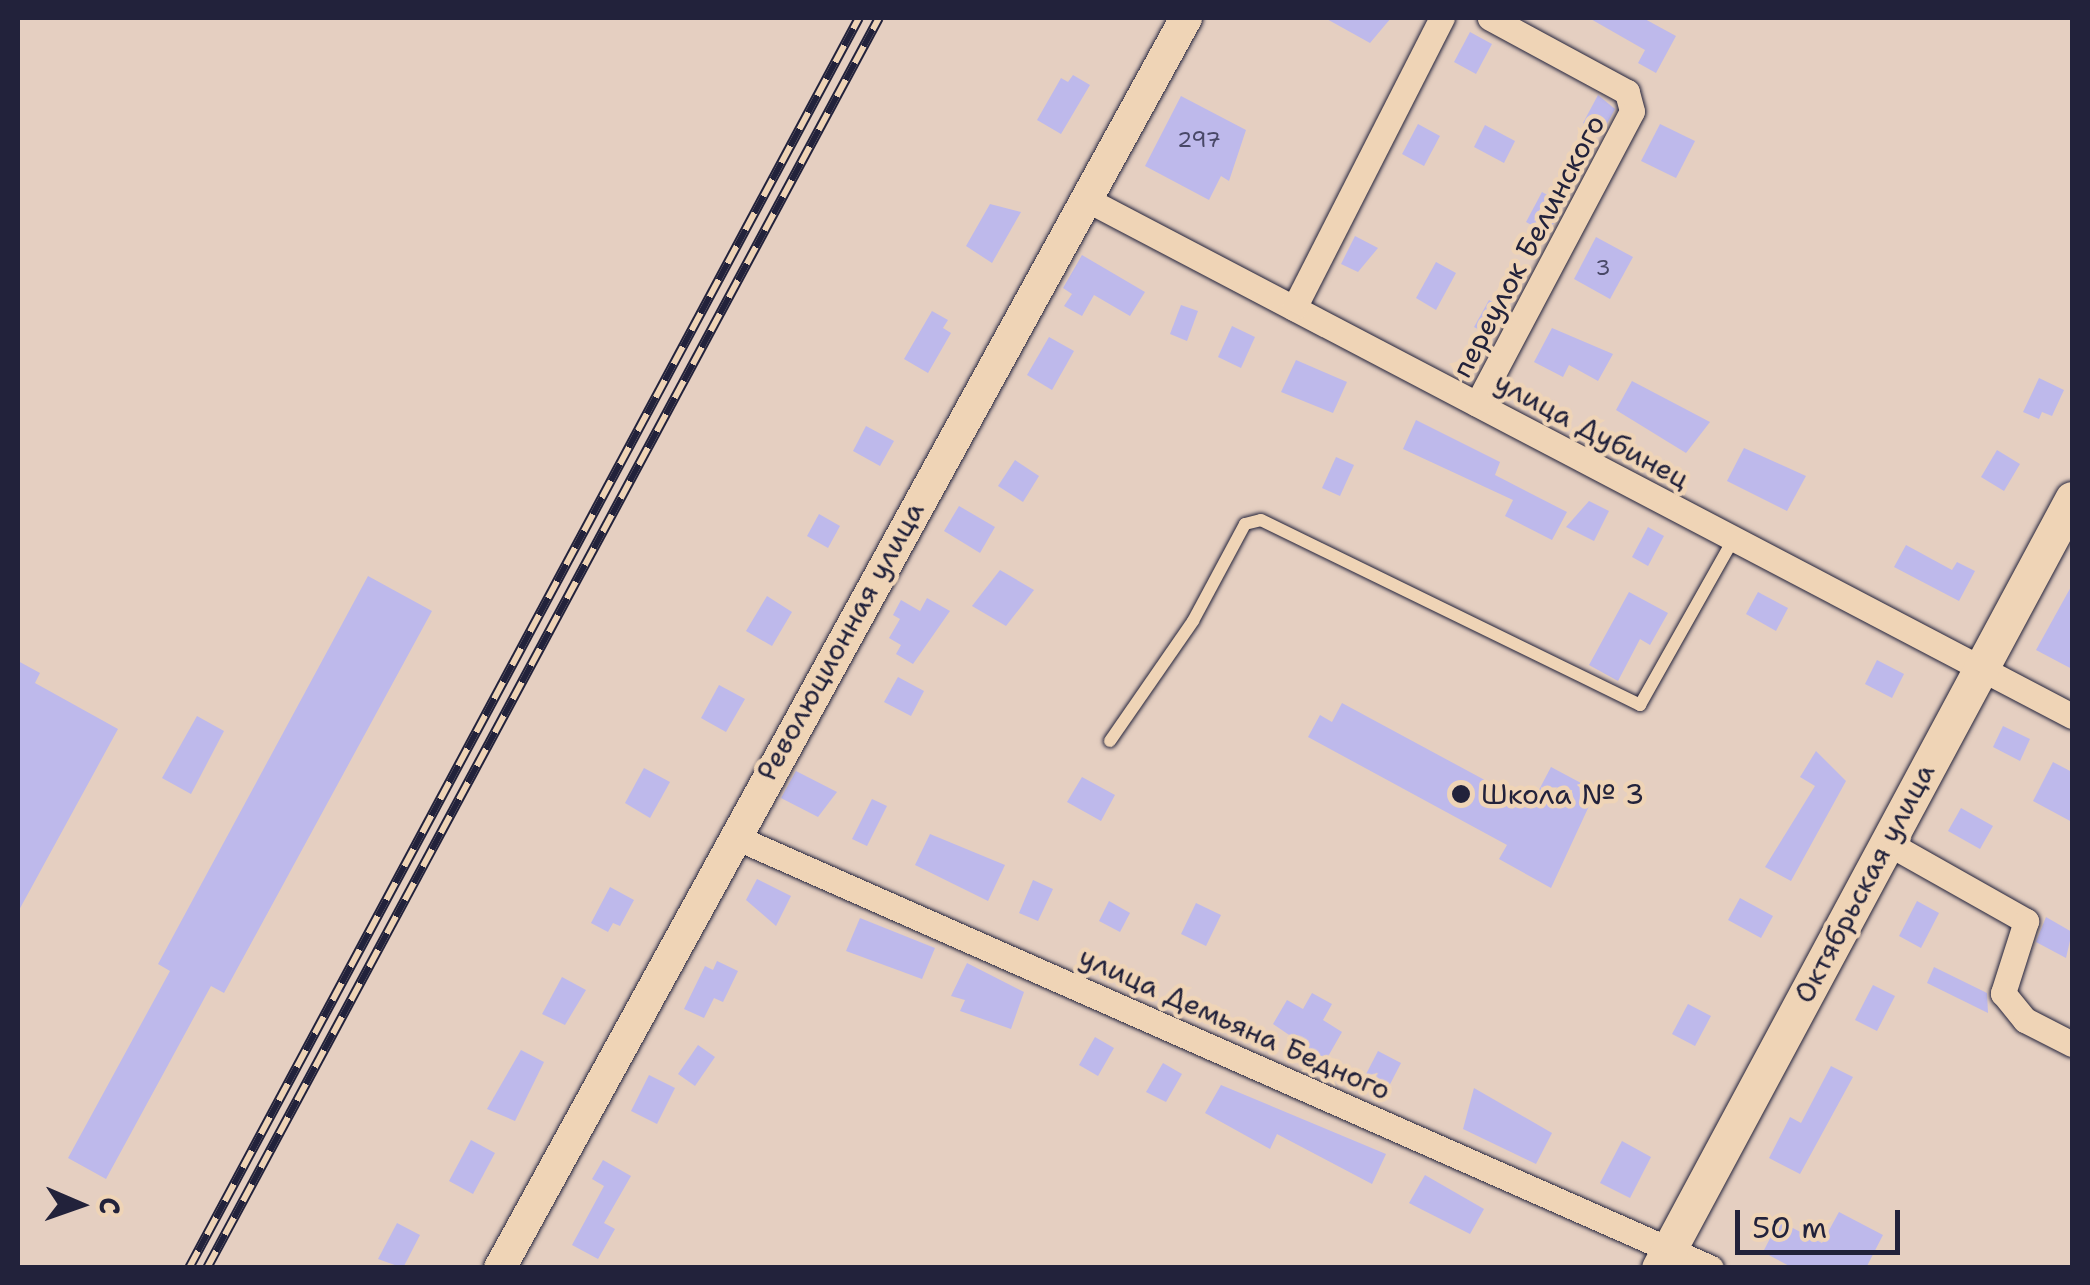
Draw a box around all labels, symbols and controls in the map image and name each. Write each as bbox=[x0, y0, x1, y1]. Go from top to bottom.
street label: переулок Белинского bbox=[1445, 109, 1611, 383]
house number: 297 bbox=[1177, 127, 1221, 153]
house number: 3 bbox=[1595, 255, 1611, 281]
street label: улица Дубинец bbox=[1489, 365, 1695, 495]
street label: Революционная улица bbox=[749, 496, 931, 786]
street label: Октябрьская улица bbox=[1787, 757, 1941, 1009]
place label: Школа № 3 bbox=[1481, 777, 1644, 811]
marker: Школа № 3 bbox=[1450, 783, 1472, 805]
street label: улица Демьяна Бедного bbox=[1074, 939, 1396, 1107]
north arrow bbox=[30, 1155, 130, 1255]
scale bar bbox=[1740, 1190, 1905, 1252]
text: С bbox=[91, 1197, 129, 1215]
text: 50 m bbox=[1752, 1207, 1827, 1248]

